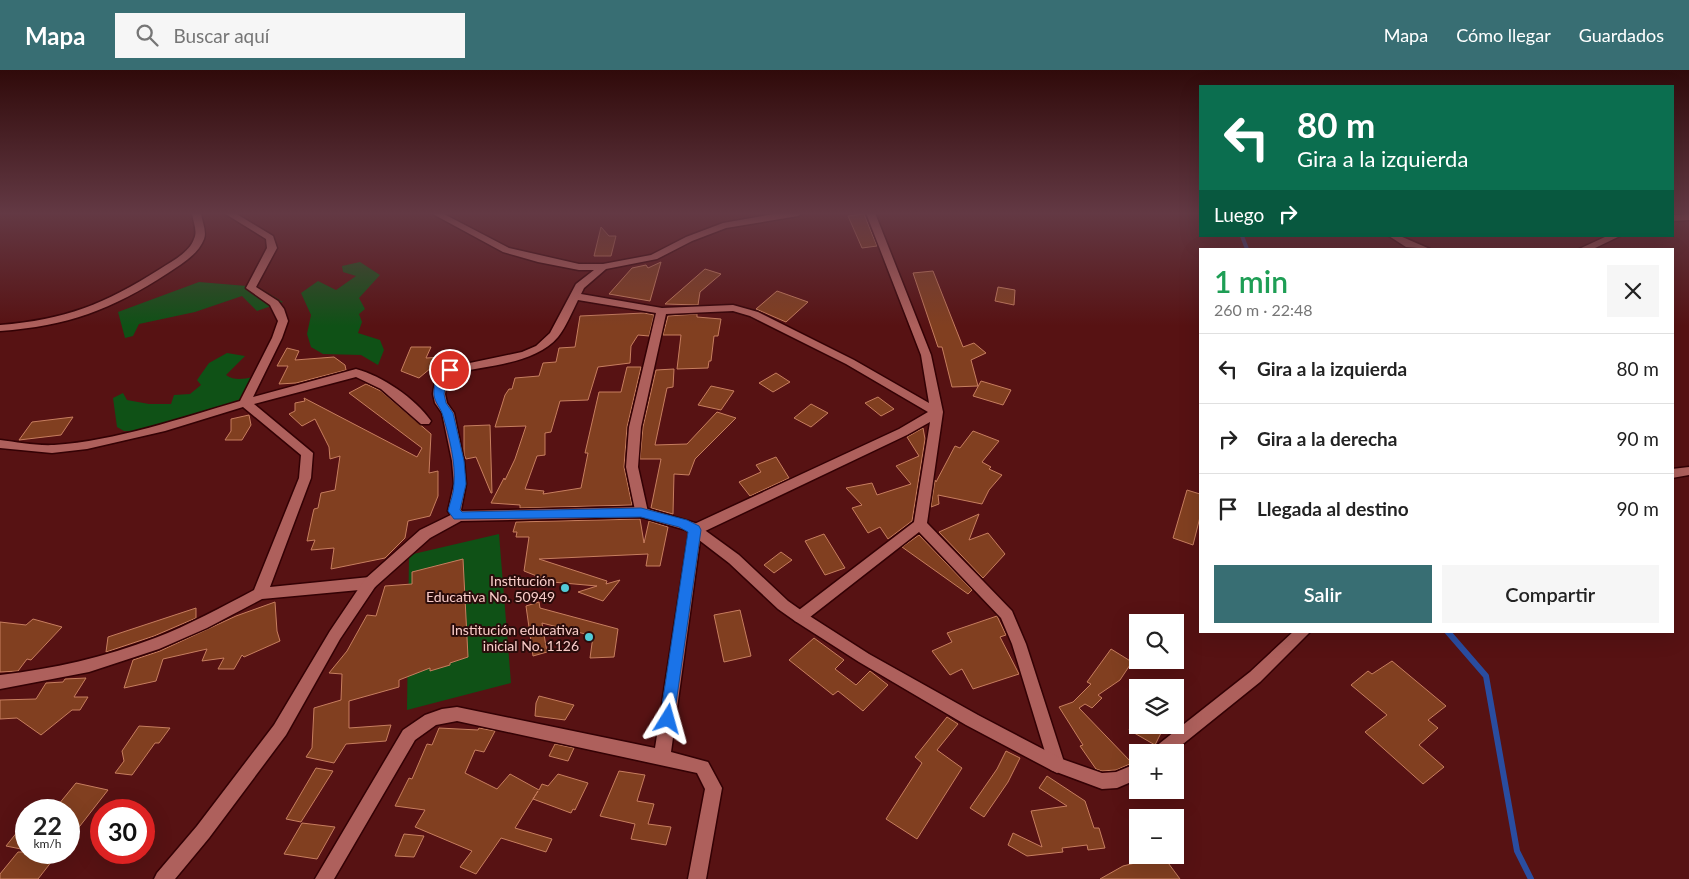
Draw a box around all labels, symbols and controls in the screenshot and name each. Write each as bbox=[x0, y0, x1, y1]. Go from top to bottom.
search box bbox=[115, 13, 465, 58]
text: Mapa bbox=[25, 21, 85, 50]
icon: search bbox=[133, 21, 161, 49]
text: Buscar aquí bbox=[173, 24, 269, 47]
text: Mapa bbox=[1384, 24, 1428, 46]
text: Cómo llegar bbox=[1456, 24, 1551, 46]
text: Guardados bbox=[1579, 24, 1664, 46]
text: 80 m bbox=[1297, 103, 1375, 145]
icon: left bbox=[1214, 105, 1279, 170]
text: Gira a la izquierda bbox=[1297, 145, 1468, 172]
icon: right bbox=[1274, 200, 1302, 228]
text: Luego bbox=[1214, 203, 1264, 226]
text: 1 min bbox=[1214, 263, 1288, 299]
button: close bbox=[1607, 265, 1659, 317]
text: 260 m · 22:48 bbox=[1214, 300, 1313, 319]
pin bbox=[429, 349, 471, 391]
icon: left bbox=[1214, 355, 1242, 383]
icon: arrive bbox=[436, 356, 464, 384]
text: Gira a la izquierda bbox=[1257, 357, 1407, 380]
text: 80 m bbox=[1616, 357, 1659, 380]
icon: right bbox=[1214, 425, 1242, 453]
text: Gira a la derecha bbox=[1257, 427, 1397, 450]
text: 90 m bbox=[1616, 427, 1659, 450]
icon: arrive bbox=[1214, 495, 1242, 523]
text: Llegada al destino bbox=[1257, 497, 1409, 520]
text: 90 m bbox=[1616, 497, 1659, 520]
button: Salir bbox=[1214, 565, 1432, 623]
button: Compartir bbox=[1442, 565, 1659, 623]
place label: Institución Educativa No. 50949 bbox=[426, 572, 555, 605]
marker: Institución Educativa No. 50949 bbox=[559, 582, 571, 594]
map controls bbox=[1129, 614, 1184, 864]
button: search bbox=[1129, 614, 1184, 669]
place label: Institución educativa inicial No. 1126 bbox=[451, 621, 579, 654]
marker: Institución educativa inicial No. 1126 bbox=[583, 631, 595, 643]
button: layers bbox=[1129, 679, 1184, 734]
position arrow bbox=[641, 692, 693, 744]
button: + bbox=[1129, 744, 1184, 799]
speed limit sign: 30 bbox=[90, 799, 155, 864]
button: − bbox=[1129, 809, 1184, 864]
text: 22 bbox=[33, 810, 62, 840]
text: km/h bbox=[33, 836, 62, 851]

